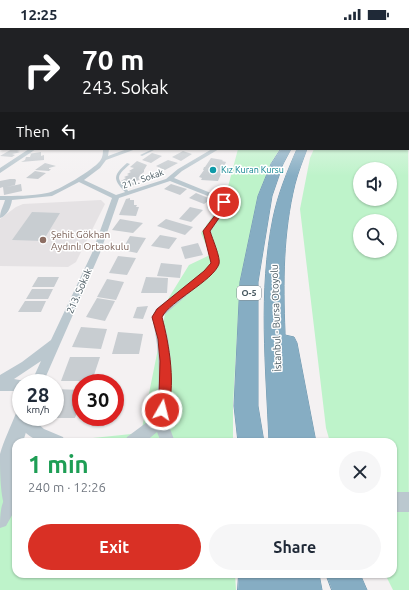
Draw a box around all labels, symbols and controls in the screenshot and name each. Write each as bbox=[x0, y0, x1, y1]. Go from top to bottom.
text: 12:25 bbox=[20, 6, 58, 23]
icon: right bbox=[16, 44, 68, 96]
text: 70 m bbox=[82, 44, 144, 75]
text: 243. Sokak bbox=[82, 77, 168, 97]
icon: left bbox=[58, 120, 80, 142]
text: Then bbox=[16, 123, 50, 140]
map controls bbox=[353, 162, 397, 258]
button: sound bbox=[353, 162, 397, 206]
marker: Kız Kuran Kursu bbox=[208, 165, 218, 175]
place label: Kız Kuran Kursu bbox=[221, 165, 284, 175]
street label: 211. Sokak bbox=[121, 167, 165, 191]
pin bbox=[207, 185, 241, 219]
icon: arrive bbox=[213, 191, 235, 213]
button: search bbox=[353, 214, 397, 258]
place label: Şehit Gökhan Aydınlı Ortaokulu bbox=[51, 229, 129, 252]
marker: Şehit Gökhan Aydınlı Ortaokulu bbox=[38, 235, 48, 245]
street label: İstanbul - Bursa Otoyolu bbox=[269, 264, 283, 372]
street label: 213. Sokak bbox=[64, 267, 94, 315]
road number: O-5 bbox=[237, 286, 261, 300]
speed limit sign: 30 bbox=[72, 374, 124, 426]
text: 28 bbox=[27, 383, 49, 406]
position arrow bbox=[141, 389, 183, 431]
text: km/h bbox=[26, 404, 50, 415]
text: 1 min bbox=[28, 451, 89, 478]
button: close bbox=[339, 451, 381, 493]
text: 240 m · 12:26 bbox=[28, 480, 106, 494]
button: Exit bbox=[28, 524, 201, 570]
button: Share bbox=[209, 524, 381, 570]

